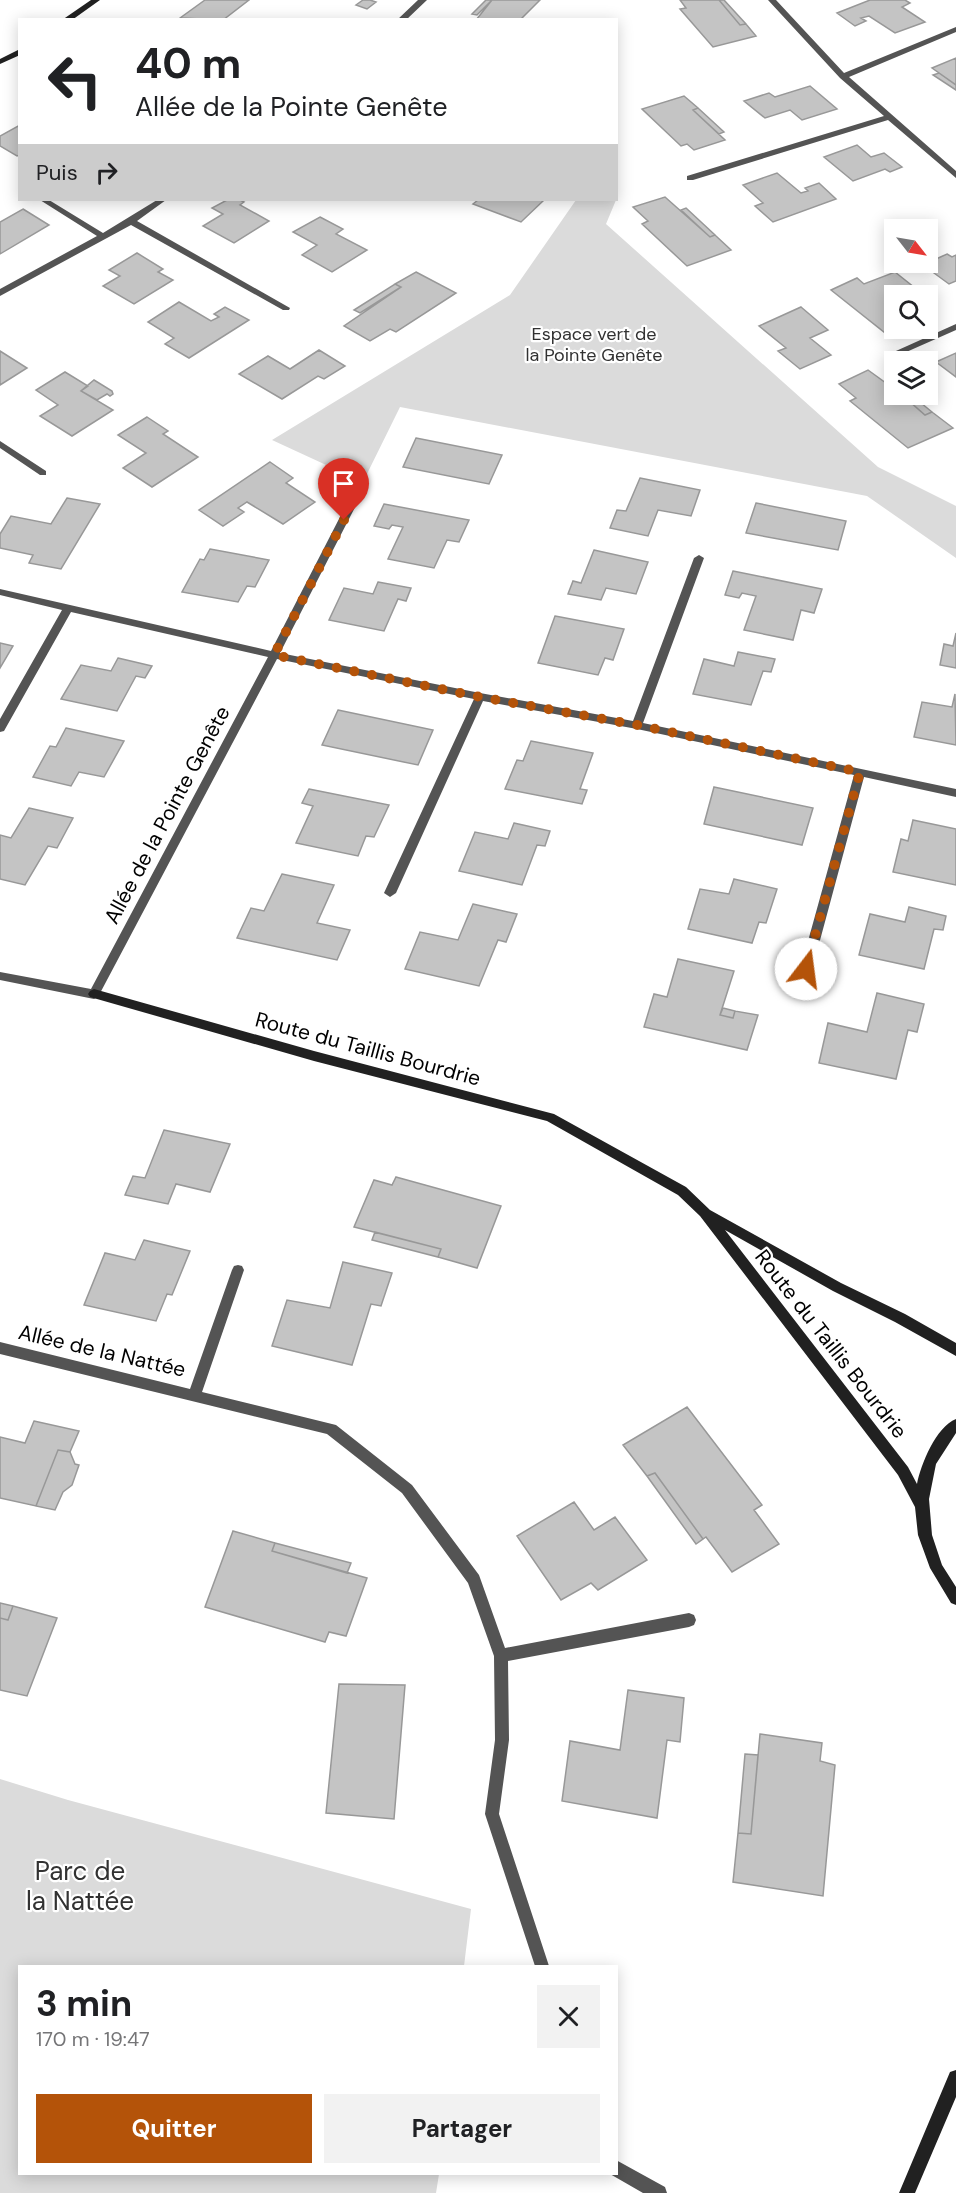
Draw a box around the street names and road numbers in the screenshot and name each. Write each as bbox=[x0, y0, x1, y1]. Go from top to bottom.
street label: Allée de la Pointe Genête bbox=[98, 701, 236, 929]
street label: Route du Taillis Bourdrie bbox=[252, 1005, 484, 1093]
street label: Route du Taillis Bourdrie bbox=[748, 1244, 914, 1444]
street label: Allée de la Nattée bbox=[16, 1318, 188, 1384]

